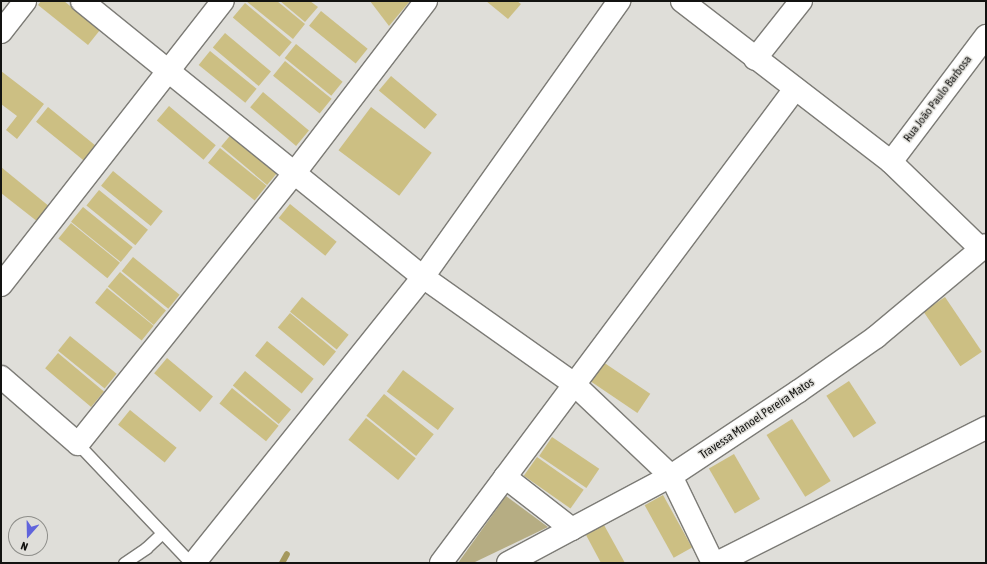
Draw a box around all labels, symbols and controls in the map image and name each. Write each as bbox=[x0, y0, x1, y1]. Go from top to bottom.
street label: Rua João Paulo Barbosa bbox=[901, 53, 975, 145]
street label: Travessa Manoel Pereira Matos bbox=[697, 375, 817, 463]
north arrow bbox=[8, 516, 48, 556]
text: N bbox=[19, 540, 29, 553]

